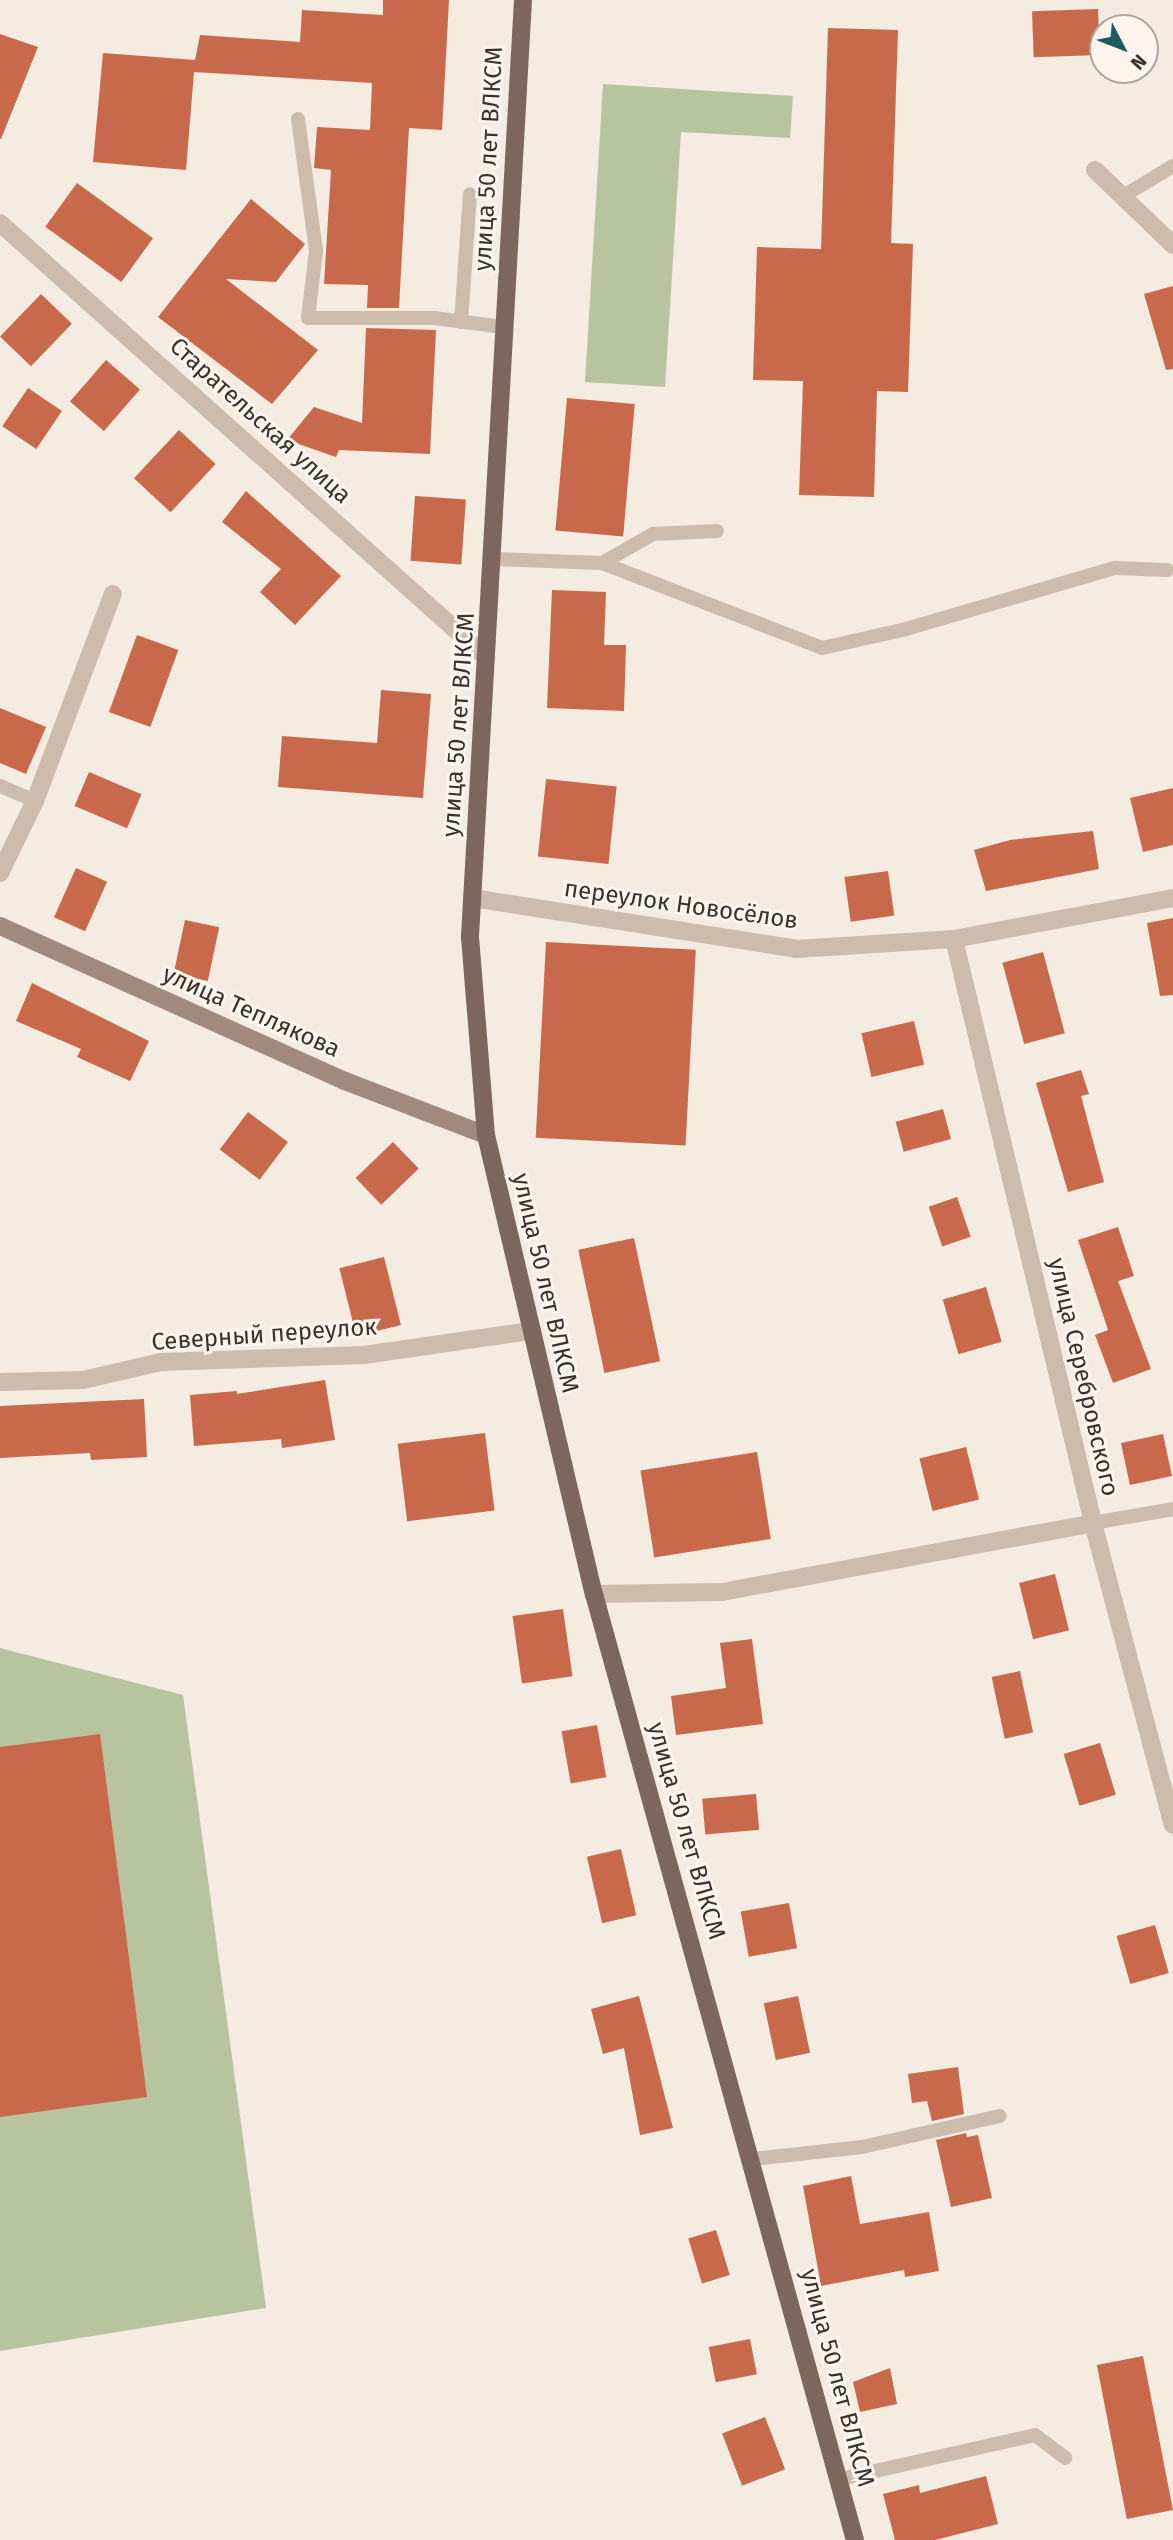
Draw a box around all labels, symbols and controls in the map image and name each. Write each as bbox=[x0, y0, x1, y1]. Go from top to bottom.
north arrow bbox=[1089, 14, 1159, 84]
street label: улица 50 лет ВЛКСМ bbox=[469, 46, 509, 272]
text: N bbox=[1126, 50, 1151, 74]
street label: Старательская улица bbox=[163, 332, 357, 510]
street label: улица 50 лет ВЛКСМ bbox=[437, 612, 481, 838]
street label: переулок Новосёлов bbox=[562, 874, 800, 936]
street label: улица Теплякова bbox=[158, 960, 344, 1064]
street label: улица 50 лет ВЛКСМ bbox=[506, 1170, 584, 1396]
street label: улица Серебровского bbox=[1042, 1255, 1124, 1499]
street label: Северный переулок bbox=[150, 1313, 378, 1357]
street label: улица 50 лет ВЛКСМ bbox=[641, 1719, 731, 1943]
street label: улица 50 лет ВЛКСМ bbox=[794, 2266, 880, 2490]

